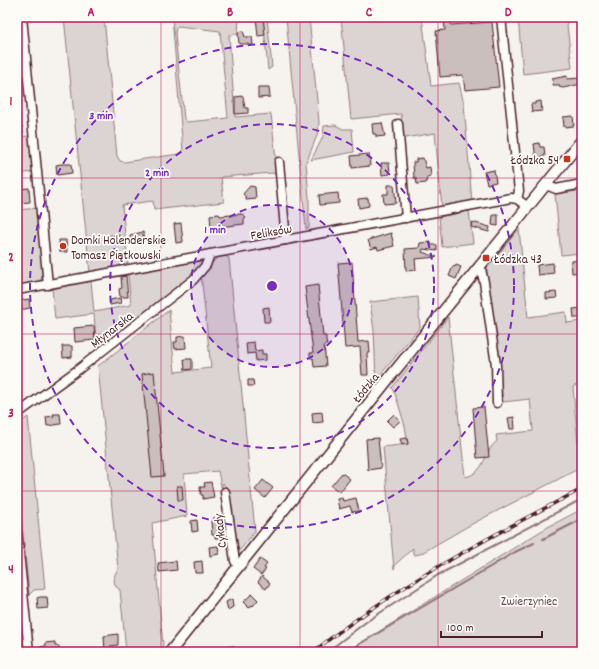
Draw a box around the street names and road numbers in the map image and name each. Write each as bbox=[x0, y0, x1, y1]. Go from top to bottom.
street label: Feliksów bbox=[249, 220, 294, 246]
street label: Młynarska bbox=[87, 308, 139, 354]
street label: Łódzka bbox=[348, 369, 386, 408]
street label: Cykady bbox=[210, 512, 233, 549]

